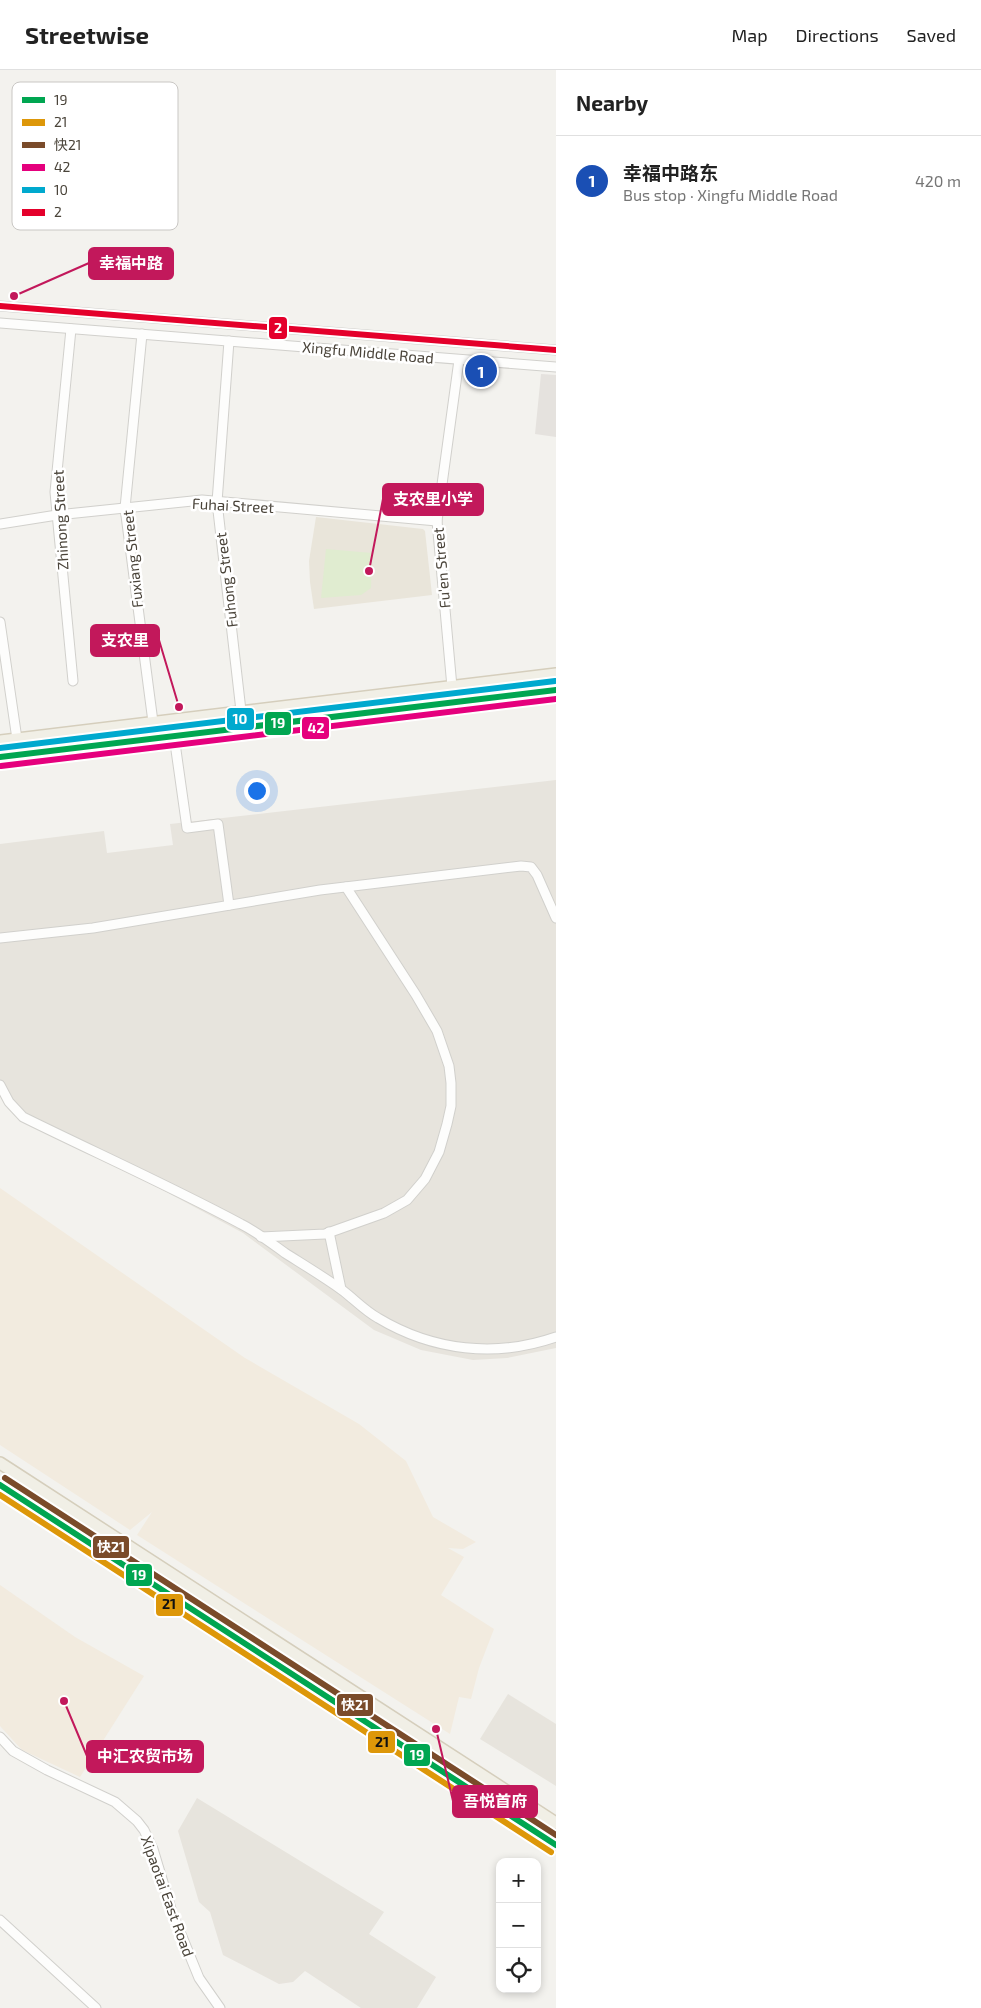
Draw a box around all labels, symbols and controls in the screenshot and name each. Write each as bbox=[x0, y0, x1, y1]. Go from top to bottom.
text: Streetwise bbox=[25, 20, 149, 49]
text: Map bbox=[731, 24, 768, 46]
text: Directions bbox=[796, 24, 879, 46]
text: Saved bbox=[907, 24, 956, 46]
legend bbox=[12, 82, 178, 230]
text: Nearby bbox=[576, 90, 648, 115]
text: 19 bbox=[54, 91, 68, 108]
text: 21 bbox=[54, 113, 67, 130]
text: 快21 bbox=[54, 136, 81, 153]
text: 42 bbox=[54, 158, 71, 175]
text: 幸福中路东 bbox=[623, 161, 718, 184]
text: 1 bbox=[589, 171, 595, 190]
text: 420 m bbox=[915, 171, 961, 190]
text: 10 bbox=[54, 181, 68, 198]
text: Bus stop · Xingfu Middle Road bbox=[623, 185, 838, 204]
text: 2 bbox=[54, 203, 62, 220]
callout: 幸福中路 bbox=[89, 248, 173, 279]
text: 幸福中路 bbox=[99, 253, 163, 272]
line badge: 2 bbox=[268, 316, 288, 340]
text: 2 bbox=[274, 319, 282, 336]
street label: Xingfu Middle Road bbox=[301, 337, 435, 367]
pin: 1 bbox=[465, 352, 497, 390]
street label: Zhinong Street bbox=[48, 469, 72, 571]
callout: 支农里小学 bbox=[383, 484, 483, 515]
text: 支农里小学 bbox=[393, 489, 473, 508]
street label: Fuhai Street bbox=[192, 494, 275, 516]
street label: Fuxiang Street bbox=[118, 509, 146, 609]
street label: Fu'en Street bbox=[428, 527, 453, 609]
street label: Fuhong Street bbox=[211, 531, 241, 629]
callout: 支农里 bbox=[91, 625, 159, 656]
text: 支农里 bbox=[101, 630, 149, 649]
line badge: 10 bbox=[226, 707, 255, 731]
text: 10 bbox=[233, 710, 248, 727]
line badge: 19 bbox=[264, 711, 292, 736]
text: 19 bbox=[271, 714, 285, 731]
line badge: 42 bbox=[301, 716, 330, 740]
text: 42 bbox=[307, 719, 325, 736]
your location bbox=[244, 778, 270, 804]
line badge: 快21 bbox=[92, 1535, 130, 1559]
text: 快21 bbox=[97, 1538, 125, 1555]
line badge: 19 bbox=[125, 1563, 153, 1587]
text: 19 bbox=[132, 1566, 146, 1583]
line badge: 21 bbox=[155, 1593, 184, 1617]
text: 21 bbox=[162, 1595, 176, 1612]
line badge: 快21 bbox=[336, 1693, 374, 1717]
text: 快21 bbox=[341, 1696, 369, 1713]
line badge: 21 bbox=[367, 1730, 396, 1754]
text: 21 bbox=[375, 1733, 389, 1750]
callout: 中汇农贸市场 bbox=[87, 1741, 203, 1772]
line badge: 19 bbox=[403, 1743, 431, 1767]
text: 中汇农贸市场 bbox=[97, 1746, 193, 1765]
text: 19 bbox=[410, 1746, 424, 1763]
callout: 吾悦首府 bbox=[453, 1786, 537, 1817]
text: 吾悦首府 bbox=[463, 1791, 527, 1810]
street label: Xipaotai East Road bbox=[138, 1833, 198, 1959]
map controls bbox=[496, 1858, 541, 1993]
button: + bbox=[496, 1858, 541, 1903]
button: − bbox=[496, 1903, 541, 1948]
button: locate bbox=[496, 1948, 541, 1993]

